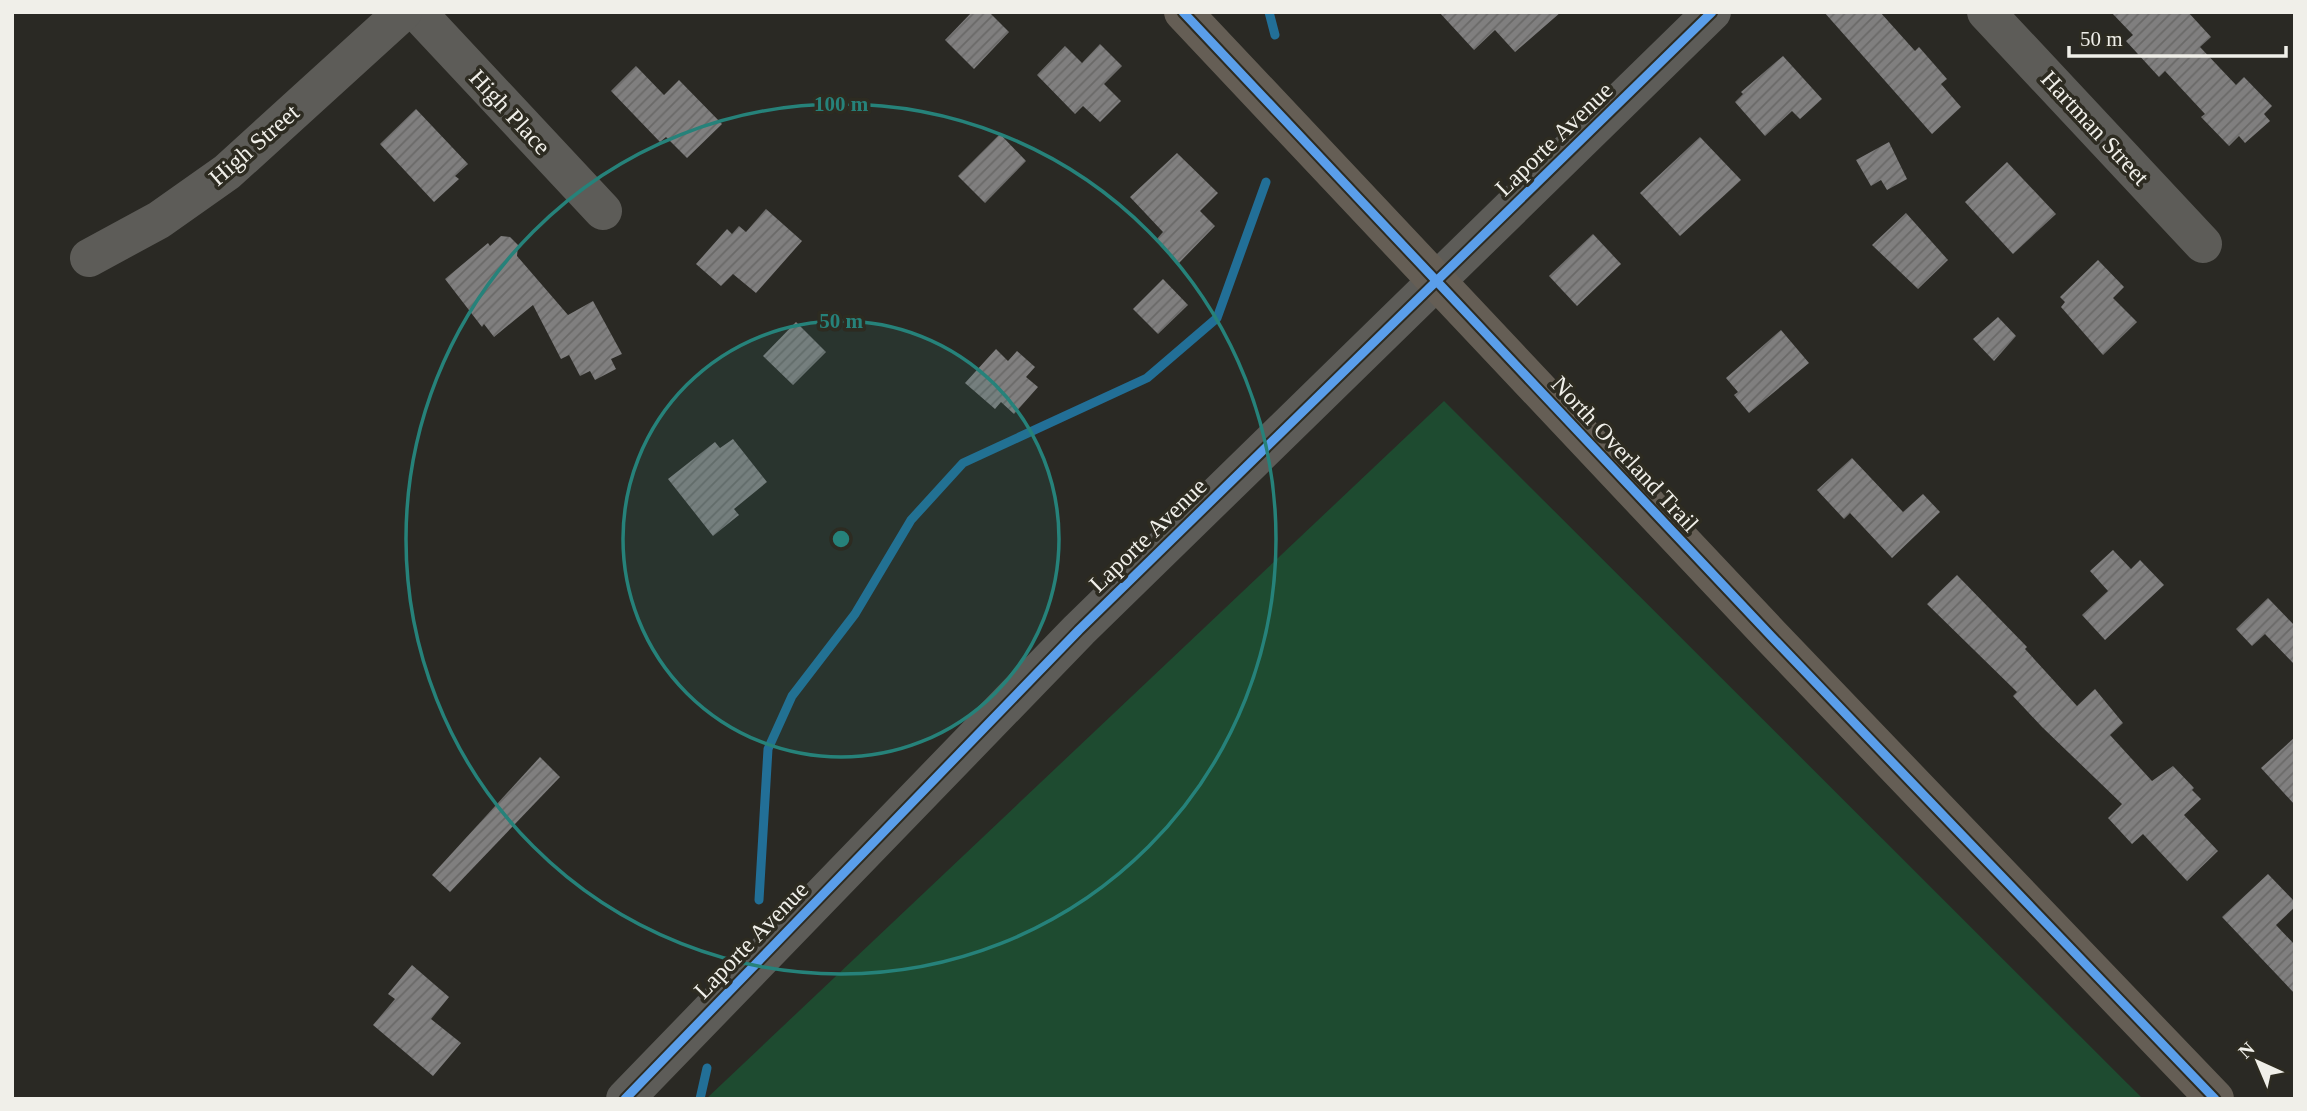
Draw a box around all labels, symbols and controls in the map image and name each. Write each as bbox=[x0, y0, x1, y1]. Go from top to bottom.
scale bar bbox=[2069, 14, 2286, 58]
text: 50 m bbox=[2080, 27, 2123, 51]
street label: High Place bbox=[464, 64, 556, 160]
street label: Hartman Street bbox=[2036, 66, 2154, 190]
street label: Laporte Avenue bbox=[1490, 77, 1618, 201]
text: 100 m bbox=[814, 92, 869, 116]
street label: High Street bbox=[204, 99, 304, 191]
text: 50 m bbox=[819, 309, 863, 333]
street label: North Overland Trail bbox=[1546, 371, 1704, 537]
street label: Laporte Avenue bbox=[1084, 473, 1212, 597]
centre of rings bbox=[829, 527, 853, 551]
street label: Laporte Avenue bbox=[689, 876, 813, 1004]
north arrow bbox=[2223, 1027, 2293, 1097]
text: N bbox=[2234, 1038, 2259, 1062]

